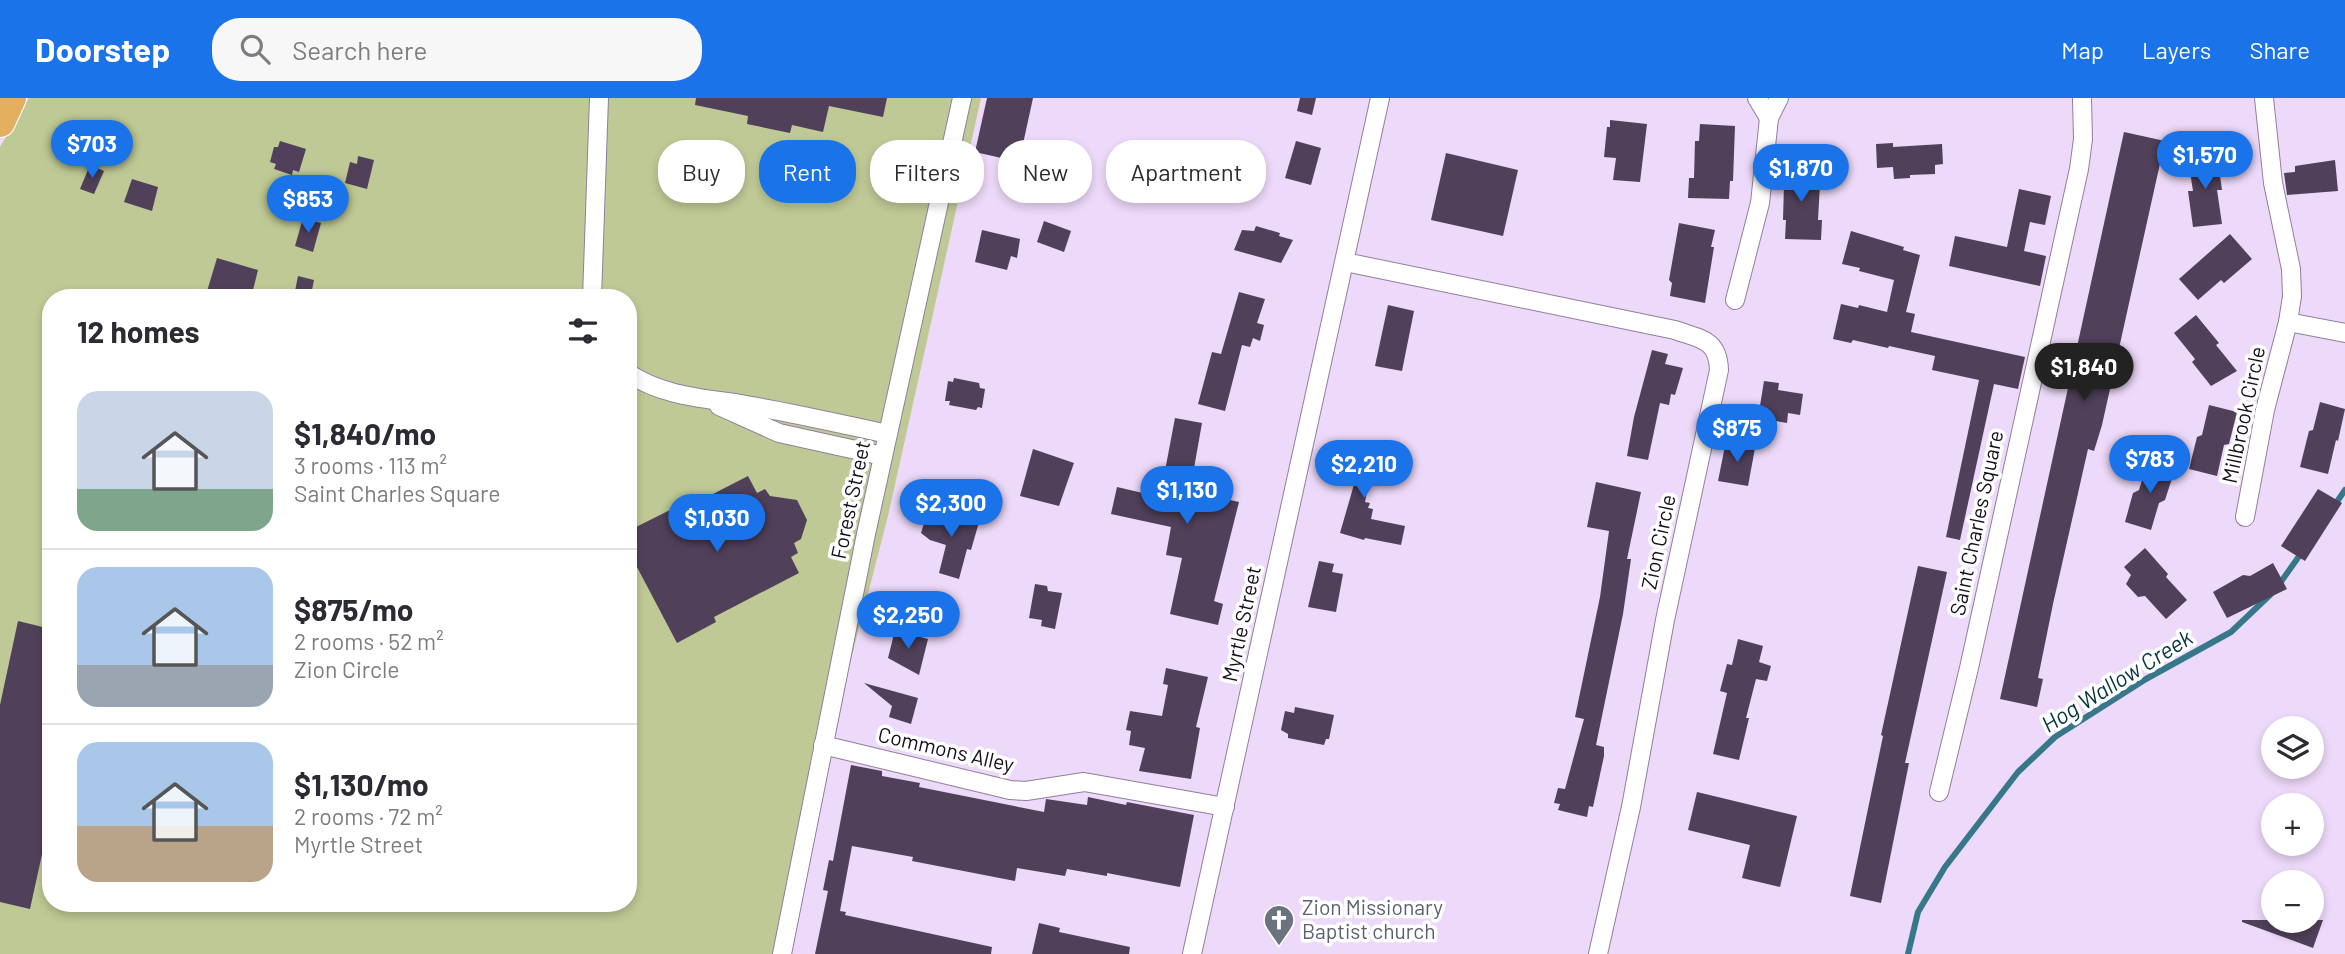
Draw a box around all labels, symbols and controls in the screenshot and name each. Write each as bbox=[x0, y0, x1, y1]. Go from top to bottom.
search box bbox=[212, 18, 702, 81]
text: Doorstep bbox=[35, 29, 170, 69]
icon: search bbox=[236, 30, 274, 68]
text: Search here bbox=[292, 34, 427, 65]
text: Map bbox=[2061, 35, 2104, 64]
text: Layers bbox=[2142, 35, 2211, 64]
text: Share bbox=[2249, 35, 2310, 64]
pin: $703 bbox=[51, 120, 133, 180]
text: $703 bbox=[67, 129, 117, 157]
pin: $1,570 bbox=[2148, 132, 2262, 191]
chip: Buy bbox=[658, 140, 745, 203]
chip: Rent bbox=[759, 140, 856, 203]
chip: Filters bbox=[870, 140, 984, 203]
chip: New bbox=[998, 140, 1092, 203]
chip: Apartment bbox=[1106, 140, 1266, 203]
text: $1,570 bbox=[2173, 140, 2237, 168]
pin: $1,870 bbox=[1744, 144, 1858, 204]
text: $1,870 bbox=[1769, 153, 1833, 181]
pin: $853 bbox=[267, 176, 349, 235]
text: $853 bbox=[283, 184, 333, 212]
icon: filters bbox=[564, 312, 602, 350]
text: 12 homes bbox=[77, 313, 200, 349]
pin: $1,840 bbox=[2027, 344, 2141, 403]
street label: Millbrook Circle bbox=[2216, 344, 2269, 485]
text: $1,840 bbox=[2051, 352, 2117, 380]
pin: $875 bbox=[1696, 404, 1778, 464]
text: $875 bbox=[1712, 413, 1762, 441]
text: $1,840/mo bbox=[294, 415, 436, 451]
icon: home bbox=[133, 419, 217, 503]
street label: Saint Charles Square bbox=[1944, 428, 2007, 618]
pin: $783 bbox=[2109, 436, 2191, 495]
street label: Forest Street bbox=[825, 438, 874, 561]
pin: $2,210 bbox=[1307, 440, 1421, 500]
text: $783 bbox=[2125, 444, 2175, 472]
text: $2,210 bbox=[1331, 449, 1397, 477]
text: 3 rooms · 113 m² bbox=[294, 451, 447, 479]
pin: $1,130 bbox=[1130, 466, 1244, 526]
text: $1,130 bbox=[1156, 475, 1218, 503]
text: Saint Charles Square bbox=[294, 479, 501, 507]
pin: $2,300 bbox=[894, 480, 1008, 539]
text: $2,300 bbox=[916, 488, 986, 516]
street label: Zion Circle bbox=[1635, 492, 1680, 591]
pin: $1,030 bbox=[660, 494, 774, 554]
text: $1,030 bbox=[684, 503, 750, 531]
street label: Myrtle Street bbox=[1216, 563, 1265, 684]
text: $875/mo bbox=[294, 591, 413, 627]
pin: $2,250 bbox=[851, 592, 965, 651]
icon: home bbox=[133, 595, 217, 679]
text: $2,250 bbox=[873, 600, 943, 628]
water label: Hog Wallow Creek bbox=[2036, 622, 2197, 738]
text: 2 rooms · 52 m² bbox=[294, 627, 444, 655]
text: Zion Circle bbox=[294, 655, 400, 683]
map controls bbox=[2261, 716, 2324, 933]
button: layers bbox=[2261, 716, 2324, 779]
street label: Commons Alley bbox=[876, 721, 1017, 776]
text: $1,130/mo bbox=[294, 766, 429, 802]
icon: home bbox=[133, 770, 217, 854]
button: + bbox=[2261, 793, 2324, 856]
text: 2 rooms · 72 m² bbox=[294, 802, 443, 830]
text: Myrtle Street bbox=[294, 830, 423, 858]
button: − bbox=[2261, 870, 2324, 933]
place label: Zion Missionary Baptist church bbox=[1302, 894, 1443, 943]
church icon: Zion Missionary Baptist church bbox=[1262, 903, 1296, 947]

